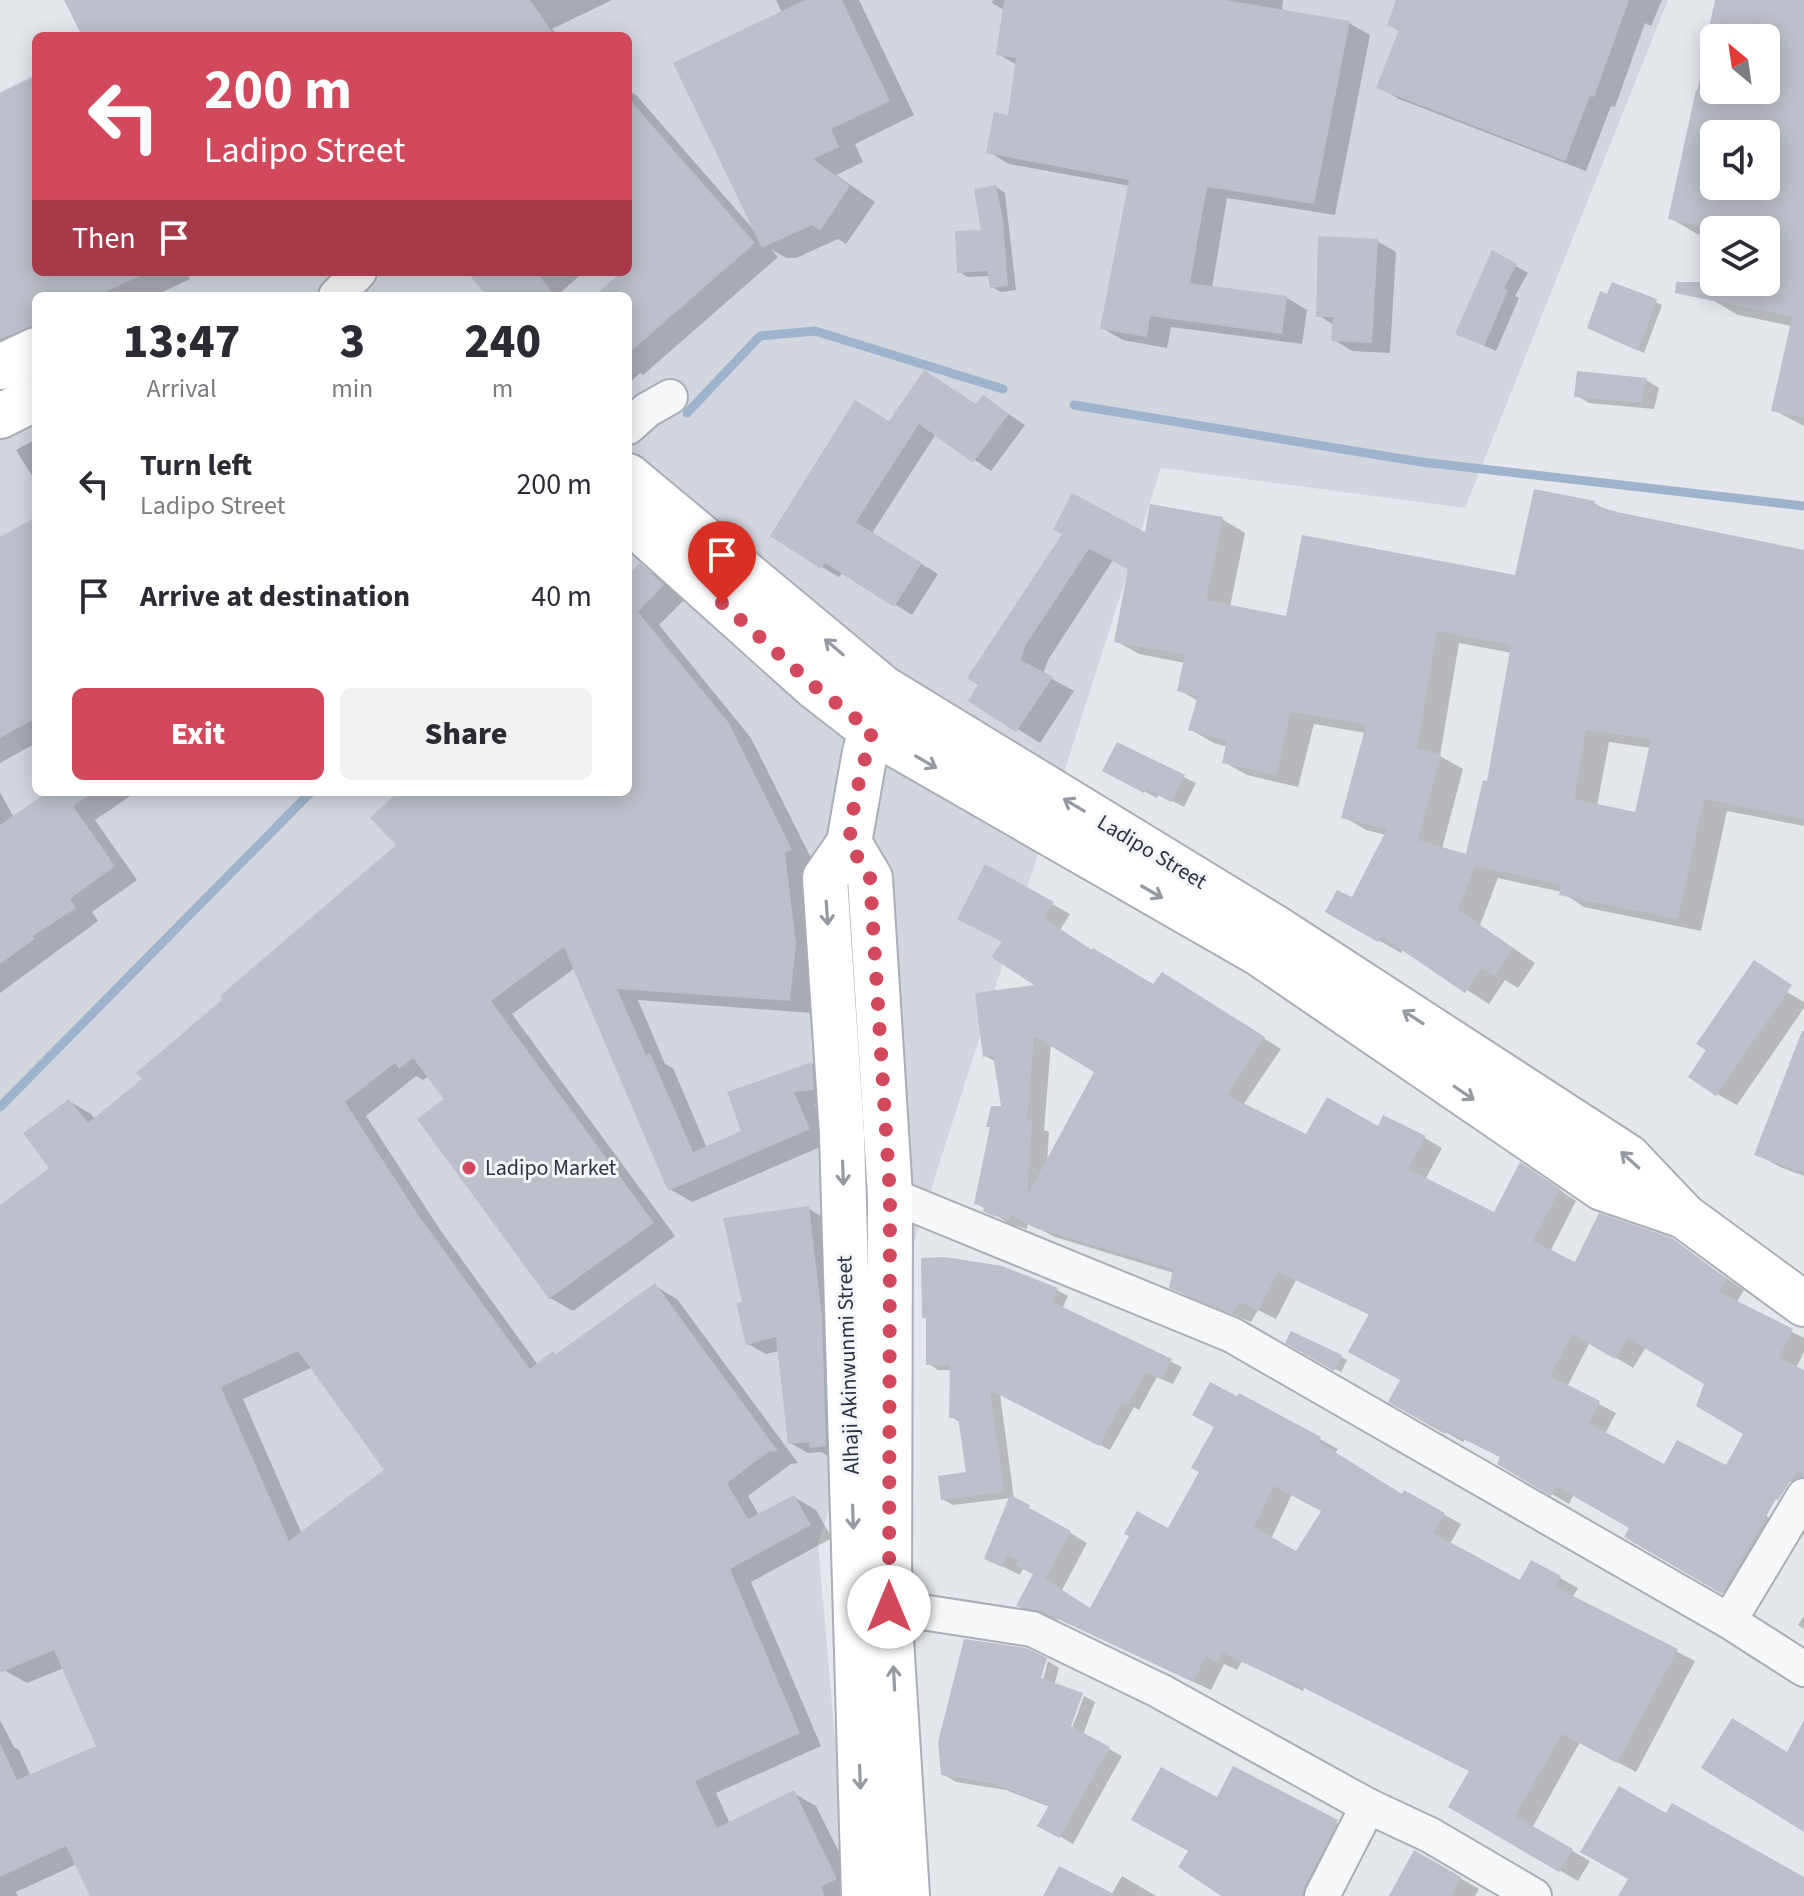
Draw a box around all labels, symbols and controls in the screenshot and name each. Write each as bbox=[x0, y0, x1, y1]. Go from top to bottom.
north arrow bbox=[1700, 24, 1780, 104]
map controls bbox=[1700, 24, 1780, 296]
text: 200 m bbox=[204, 51, 352, 130]
icon: left bbox=[72, 64, 176, 168]
button: sound bbox=[1700, 120, 1780, 200]
text: Ladipo Street bbox=[204, 125, 405, 176]
icon: arrive bbox=[152, 216, 196, 260]
button: layers bbox=[1700, 216, 1780, 296]
text: Then bbox=[72, 217, 136, 260]
text: 13:47 bbox=[123, 308, 240, 376]
text: 3 bbox=[339, 308, 365, 376]
text: 240 bbox=[464, 308, 541, 376]
text: Arrival bbox=[147, 370, 217, 407]
text: min bbox=[331, 370, 373, 407]
text: m bbox=[492, 370, 513, 407]
text: Turn left bbox=[140, 444, 252, 487]
icon: left bbox=[72, 462, 116, 506]
text: 200 m bbox=[516, 463, 592, 506]
text: Ladipo Street bbox=[140, 487, 285, 524]
pin bbox=[688, 521, 756, 603]
icon: arrive bbox=[700, 533, 744, 577]
icon: arrive bbox=[72, 574, 116, 618]
text: Arrive at destination bbox=[140, 575, 410, 618]
text: 40 m bbox=[531, 575, 592, 618]
one-way arrow bbox=[824, 638, 845, 656]
button: Exit bbox=[72, 688, 324, 780]
button: Share bbox=[340, 688, 592, 780]
one-way arrow bbox=[914, 754, 937, 770]
one-way arrow bbox=[1063, 796, 1086, 812]
street label: Ladipo Street bbox=[1091, 807, 1213, 898]
one-way arrow bbox=[1139, 885, 1163, 900]
one-way arrow bbox=[820, 899, 835, 926]
one-way arrow bbox=[1402, 1009, 1425, 1025]
one-way arrow bbox=[1452, 1085, 1474, 1101]
place label: Ladipo Market bbox=[485, 1152, 617, 1184]
one-way arrow bbox=[1620, 1152, 1640, 1170]
marker: Ladipo Market bbox=[460, 1159, 478, 1177]
one-way arrow bbox=[835, 1159, 850, 1186]
street label: Alhaji Akinwunmi Street bbox=[828, 1254, 868, 1475]
one-way arrow bbox=[845, 1503, 860, 1530]
position arrow bbox=[847, 1565, 931, 1649]
one-way arrow bbox=[886, 1665, 901, 1692]
one-way arrow bbox=[853, 1763, 868, 1790]

